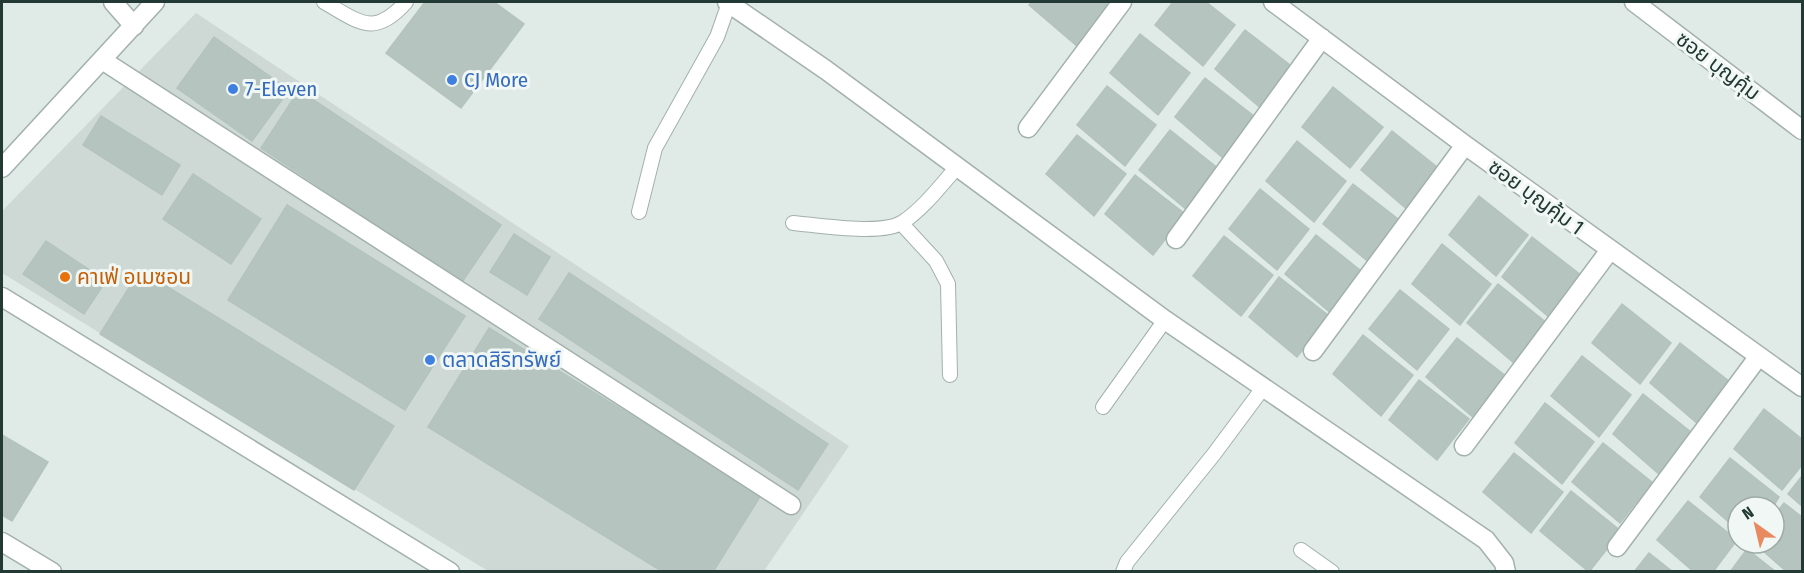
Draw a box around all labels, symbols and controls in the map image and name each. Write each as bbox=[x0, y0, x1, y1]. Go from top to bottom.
street label: ซอย บุญคุ้ม bbox=[1671, 26, 1765, 106]
place label: CJ More bbox=[464, 67, 528, 93]
marker: CJ More bbox=[445, 73, 459, 87]
place label: 7-Eleven bbox=[245, 76, 317, 102]
marker: 7-Eleven bbox=[226, 82, 240, 96]
street label: ซอย บุญคุ้ม 1 bbox=[1483, 154, 1589, 240]
place label: คาเฟ่ อเมซอน bbox=[77, 264, 191, 290]
marker: คาเฟ่ อเมซอน bbox=[58, 270, 72, 284]
place label: ตลาดสิริทรัพย์ bbox=[442, 347, 561, 373]
marker: ตลาดสิริทรัพย์ bbox=[423, 353, 437, 367]
north arrow bbox=[1726, 495, 1786, 555]
text: N bbox=[1739, 502, 1757, 524]

